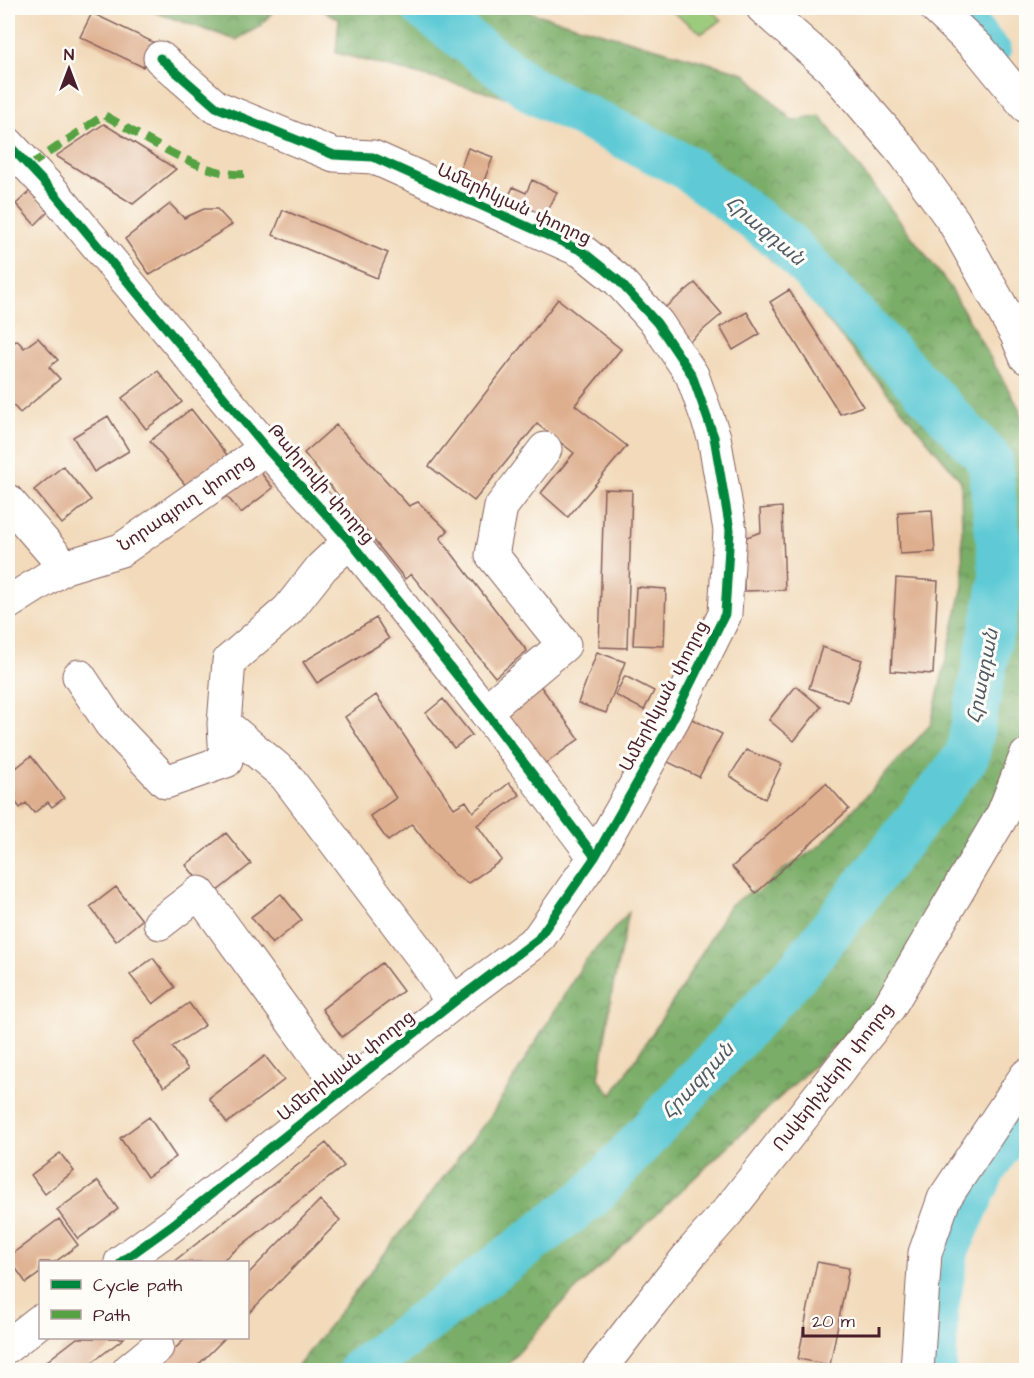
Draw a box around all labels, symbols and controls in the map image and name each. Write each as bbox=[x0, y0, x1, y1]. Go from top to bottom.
north arrow bbox=[39, 39, 99, 99]
text: N bbox=[64, 44, 74, 66]
street label: Ամերիկյան փողոց bbox=[433, 157, 595, 251]
water label: Հրազդան bbox=[719, 190, 811, 273]
street label: Թաիրովի փողոց bbox=[262, 418, 380, 550]
street label: Նորագյուղ փողոց bbox=[113, 448, 259, 558]
street label: Ամերիկյան փողոց bbox=[614, 616, 714, 776]
water label: Հրազդան bbox=[960, 625, 1006, 726]
street label: Ոսկերիչների փողոց bbox=[767, 997, 899, 1157]
street label: Ամերիկյան փողոց bbox=[272, 1004, 420, 1128]
water label: Հրազդան bbox=[655, 1036, 742, 1126]
legend bbox=[39, 1261, 249, 1339]
text: Cycle path bbox=[93, 1273, 182, 1299]
scale bar bbox=[803, 1300, 880, 1338]
text: Path bbox=[93, 1303, 130, 1328]
text: 20 m bbox=[812, 1309, 855, 1334]

